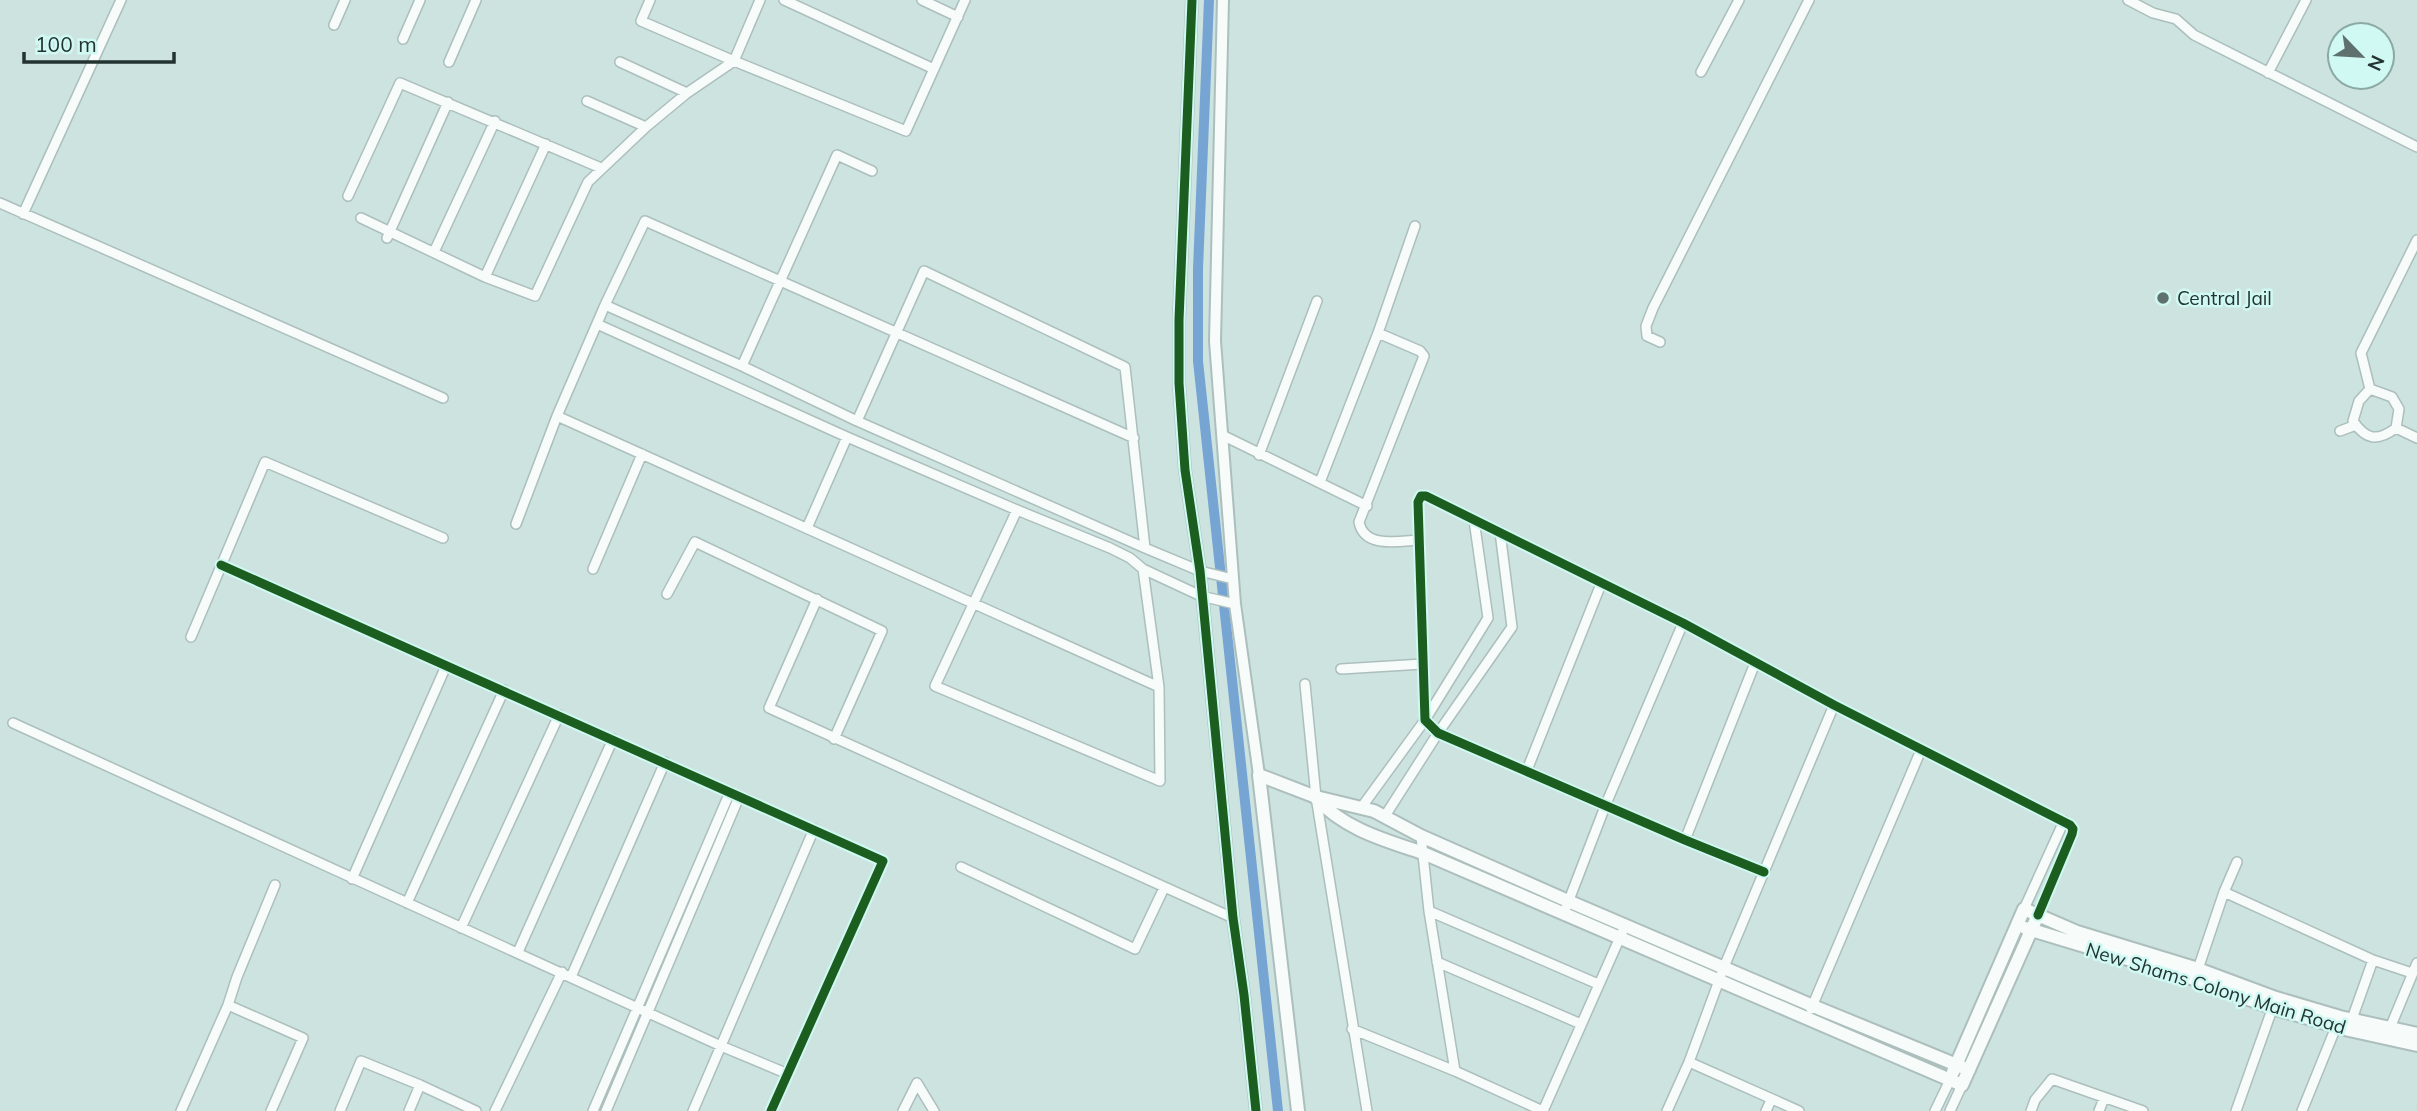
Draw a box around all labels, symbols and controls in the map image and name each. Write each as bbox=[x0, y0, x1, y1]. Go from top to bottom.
scale bar bbox=[24, 21, 175, 65]
north arrow bbox=[2326, 21, 2396, 91]
text: 100 m bbox=[35, 31, 97, 57]
text: N bbox=[2362, 52, 2390, 75]
place label: Central Jail bbox=[2177, 286, 2272, 310]
marker: Central Jail bbox=[2155, 290, 2171, 306]
street label: New Shams Colony Main Road bbox=[2083, 937, 2349, 1039]

